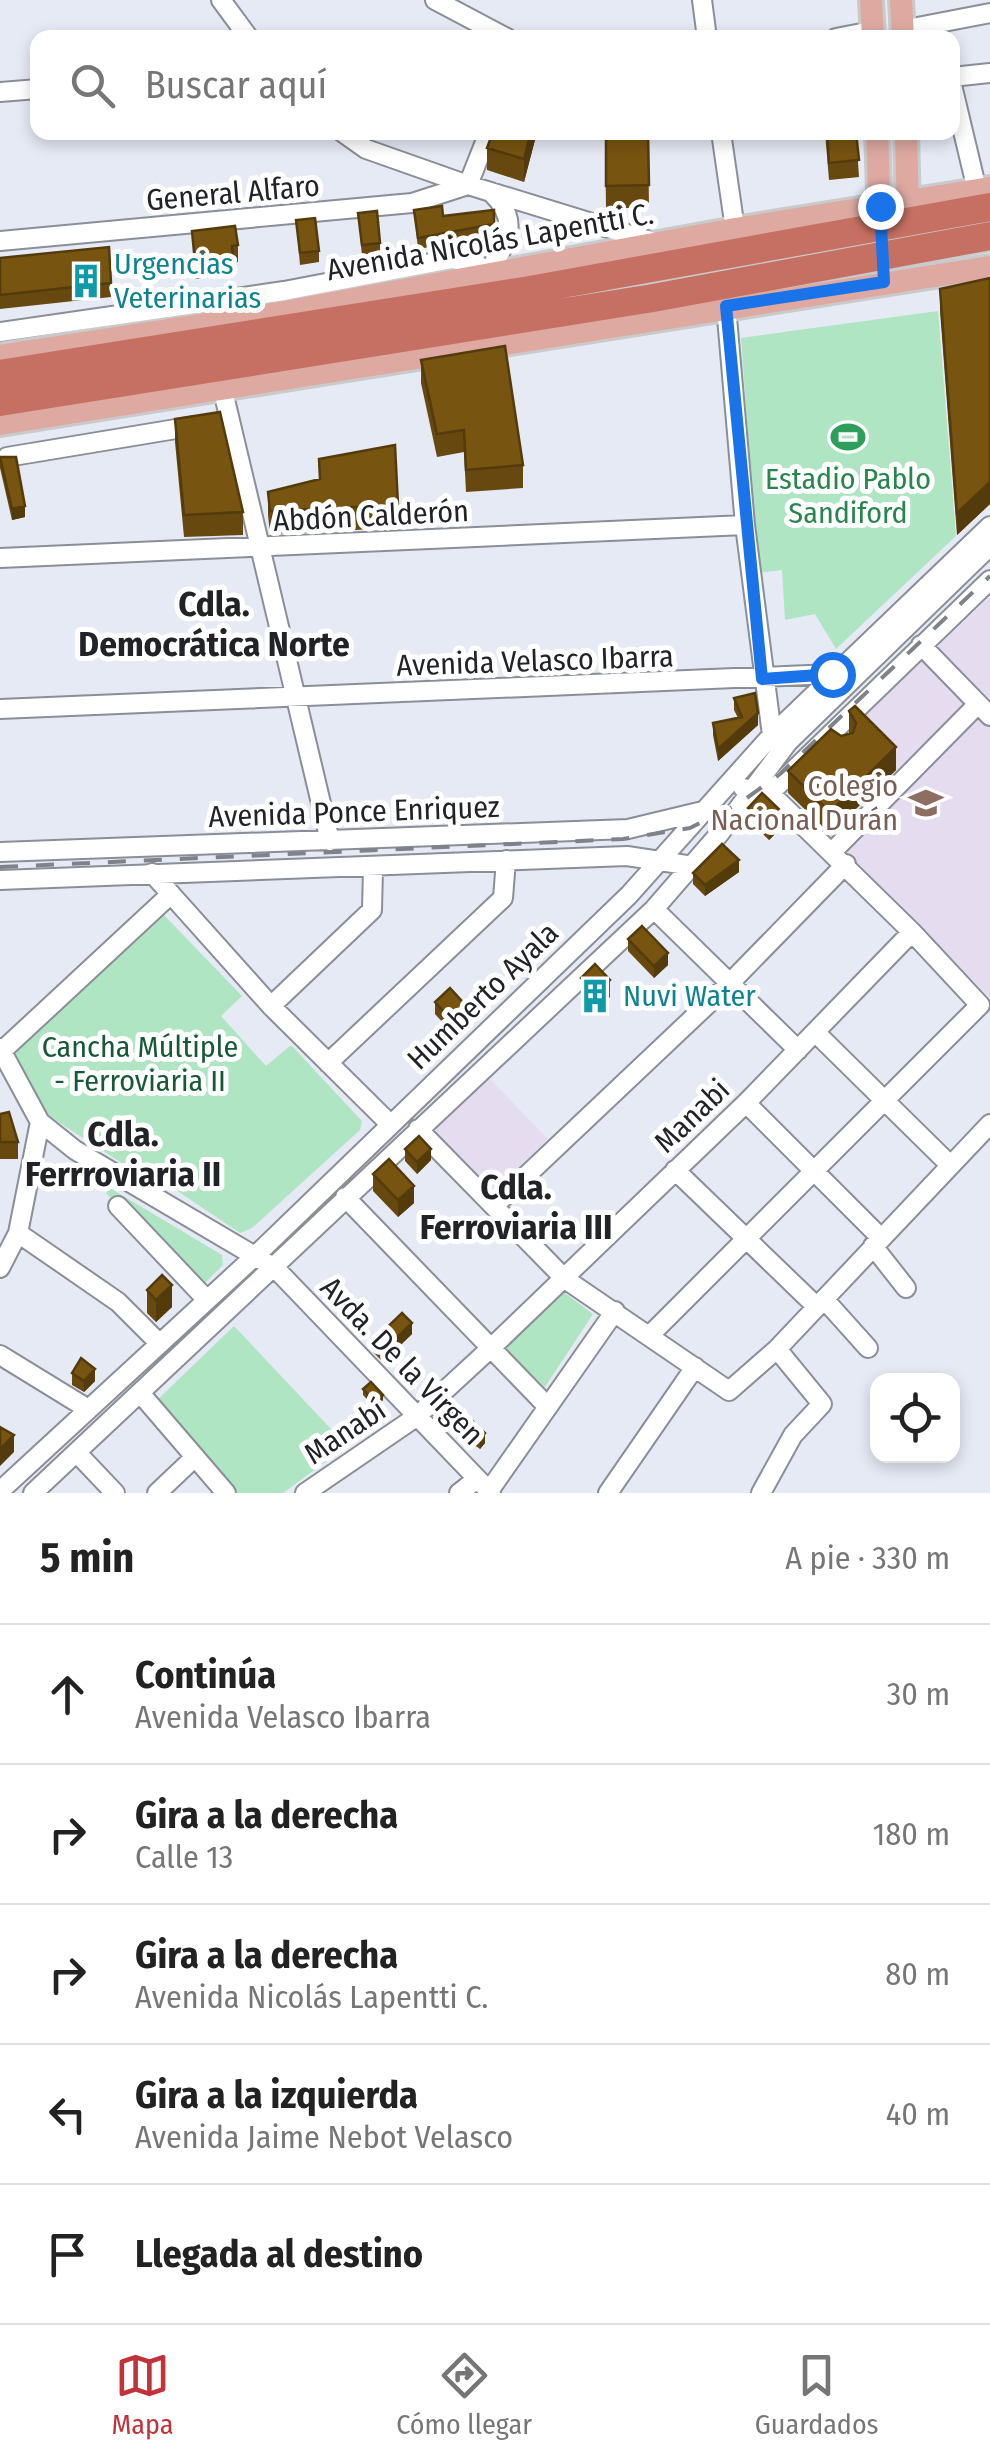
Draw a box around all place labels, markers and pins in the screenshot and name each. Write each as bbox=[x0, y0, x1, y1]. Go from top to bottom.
place label: Urgencias Veterinarias bbox=[114, 246, 261, 316]
building icon: Urgencias Veterinarias bbox=[67, 262, 105, 300]
sports icon: Estadio Pablo Sandiford bbox=[829, 418, 867, 456]
place label: Estadio Pablo Sandiford bbox=[765, 461, 931, 531]
place label: Colegio Nacional Durán bbox=[711, 768, 898, 838]
school or university icon: Colegio Nacional Durán bbox=[907, 784, 945, 822]
building icon: Nuvi Water bbox=[576, 977, 614, 1015]
place label: Nuvi Water bbox=[623, 978, 756, 1014]

